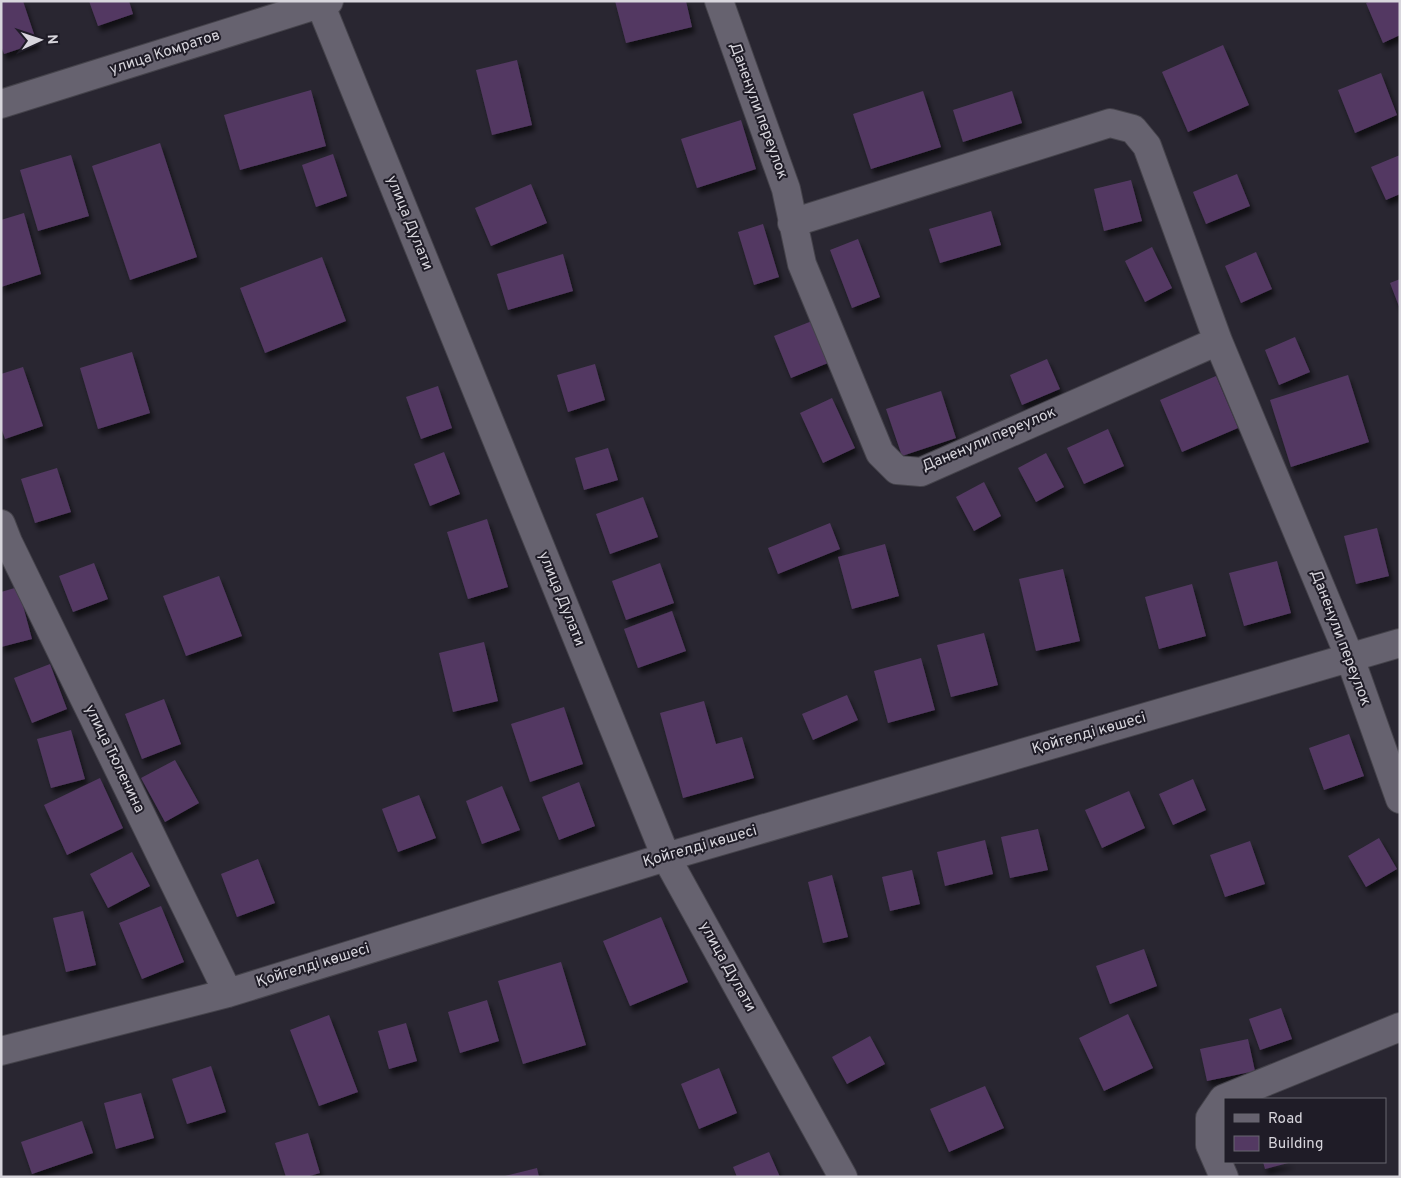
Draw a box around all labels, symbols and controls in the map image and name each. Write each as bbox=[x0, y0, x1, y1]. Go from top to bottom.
north arrow bbox=[15, 15, 65, 65]
street label: улица Комратов bbox=[107, 26, 223, 80]
text: N bbox=[43, 34, 60, 45]
street label: Даненули переулок bbox=[724, 40, 792, 182]
street label: улица Дулати bbox=[381, 173, 437, 273]
street label: Даненули переулок bbox=[919, 403, 1059, 477]
street label: улица Дулати bbox=[533, 549, 589, 649]
street label: Даненули переулок bbox=[1305, 567, 1375, 709]
street label: улица Тюленина bbox=[80, 702, 148, 816]
street label: Қойгелді көшесі bbox=[1030, 709, 1148, 759]
street label: Қойгелді көшесі bbox=[641, 822, 759, 872]
street label: улица Дулати bbox=[694, 919, 760, 1015]
street label: Қойгелді көшесі bbox=[254, 940, 372, 992]
legend bbox=[1224, 1098, 1386, 1163]
text: Road bbox=[1268, 1110, 1303, 1129]
text: Building bbox=[1268, 1135, 1323, 1154]

